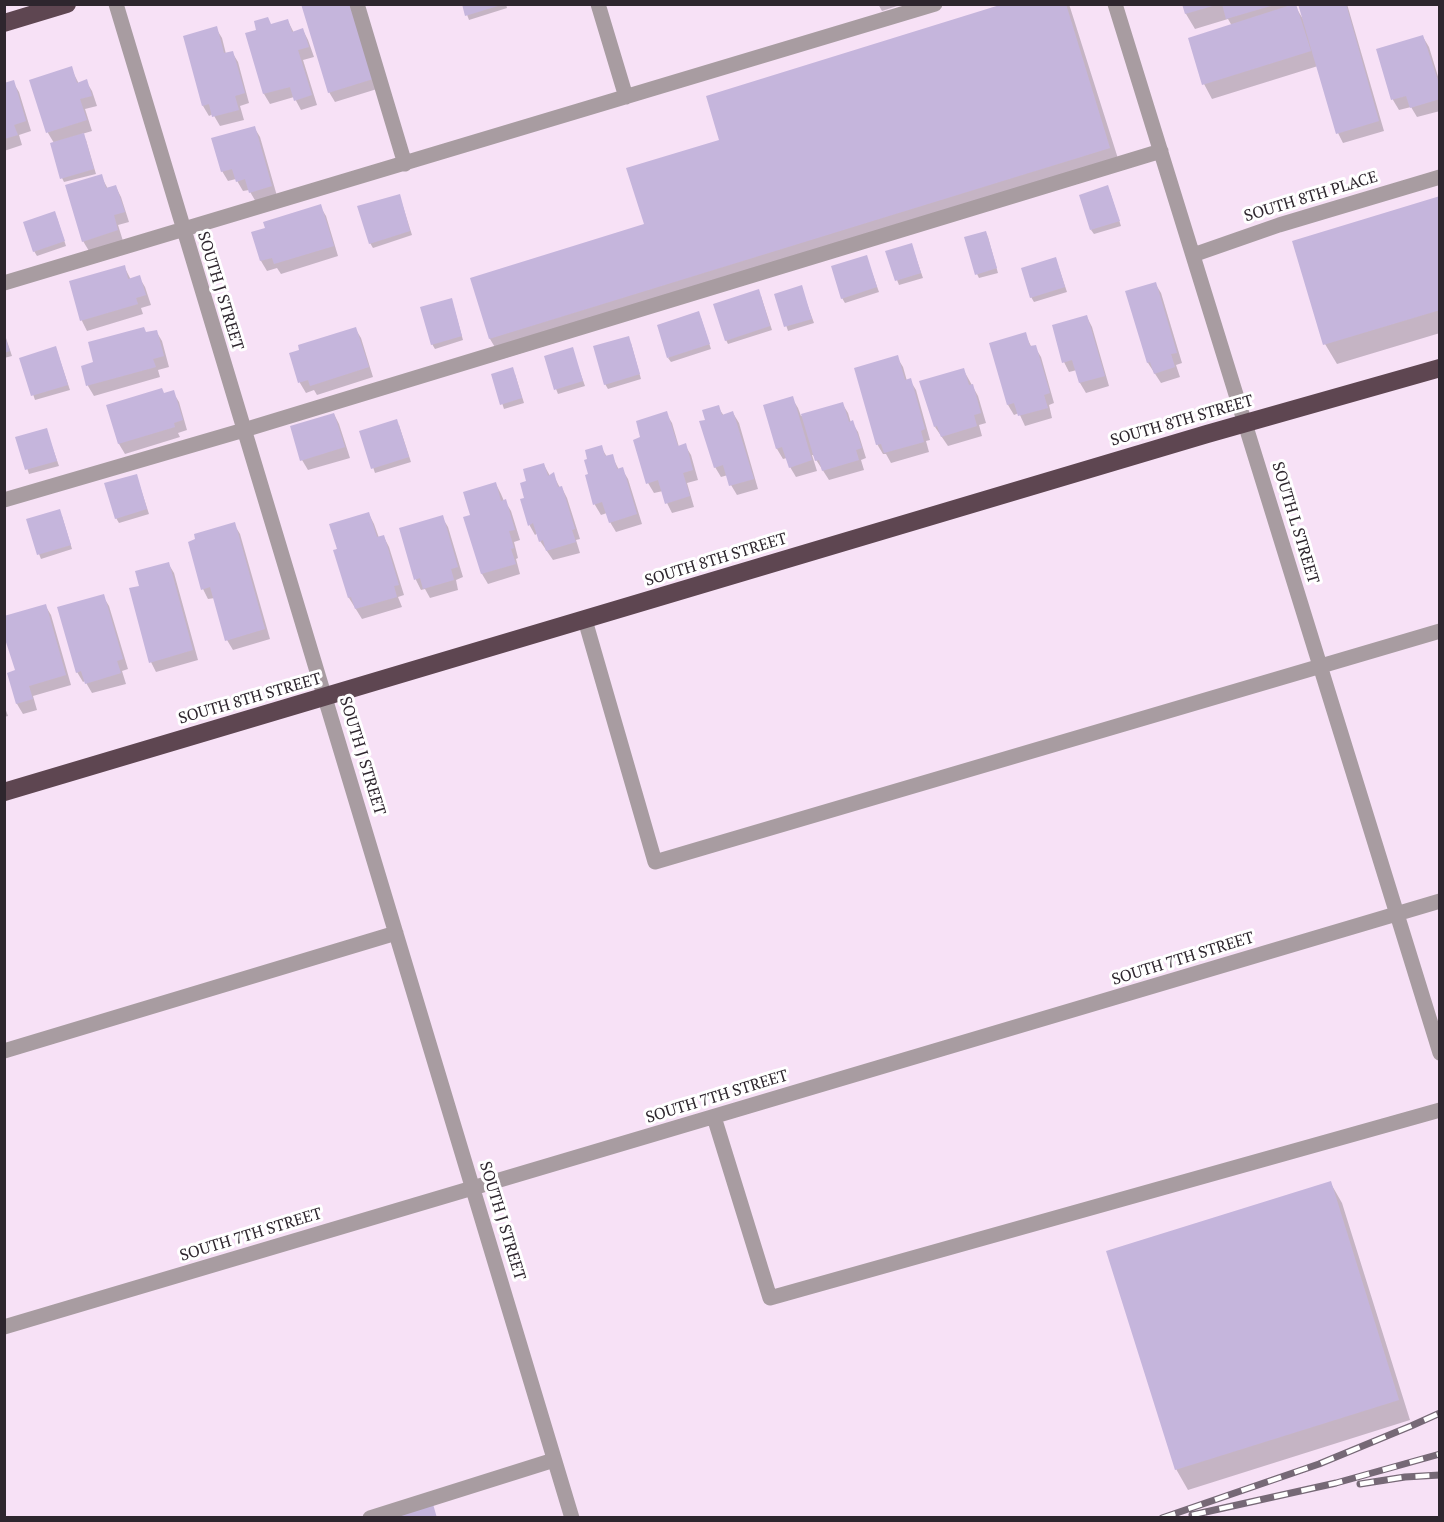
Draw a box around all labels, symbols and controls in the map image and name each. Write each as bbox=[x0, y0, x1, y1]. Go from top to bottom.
street label: SOUTH 8TH PLACE bbox=[1242, 168, 1380, 226]
street label: SOUTH J STREET bbox=[193, 229, 247, 353]
street label: SOUTH 8TH STREET bbox=[1108, 391, 1256, 451]
street label: SOUTH L STREET bbox=[1267, 460, 1323, 586]
street label: SOUTH 8TH STREET bbox=[643, 529, 789, 591]
street label: SOUTH 8TH STREET bbox=[176, 669, 324, 729]
street label: SOUTH J STREET bbox=[335, 694, 389, 818]
street label: SOUTH 7TH STREET bbox=[1110, 928, 1256, 990]
street label: SOUTH 7TH STREET bbox=[644, 1066, 790, 1128]
street label: SOUTH J STREET bbox=[475, 1159, 529, 1283]
street label: SOUTH 7TH STREET bbox=[178, 1204, 324, 1266]

